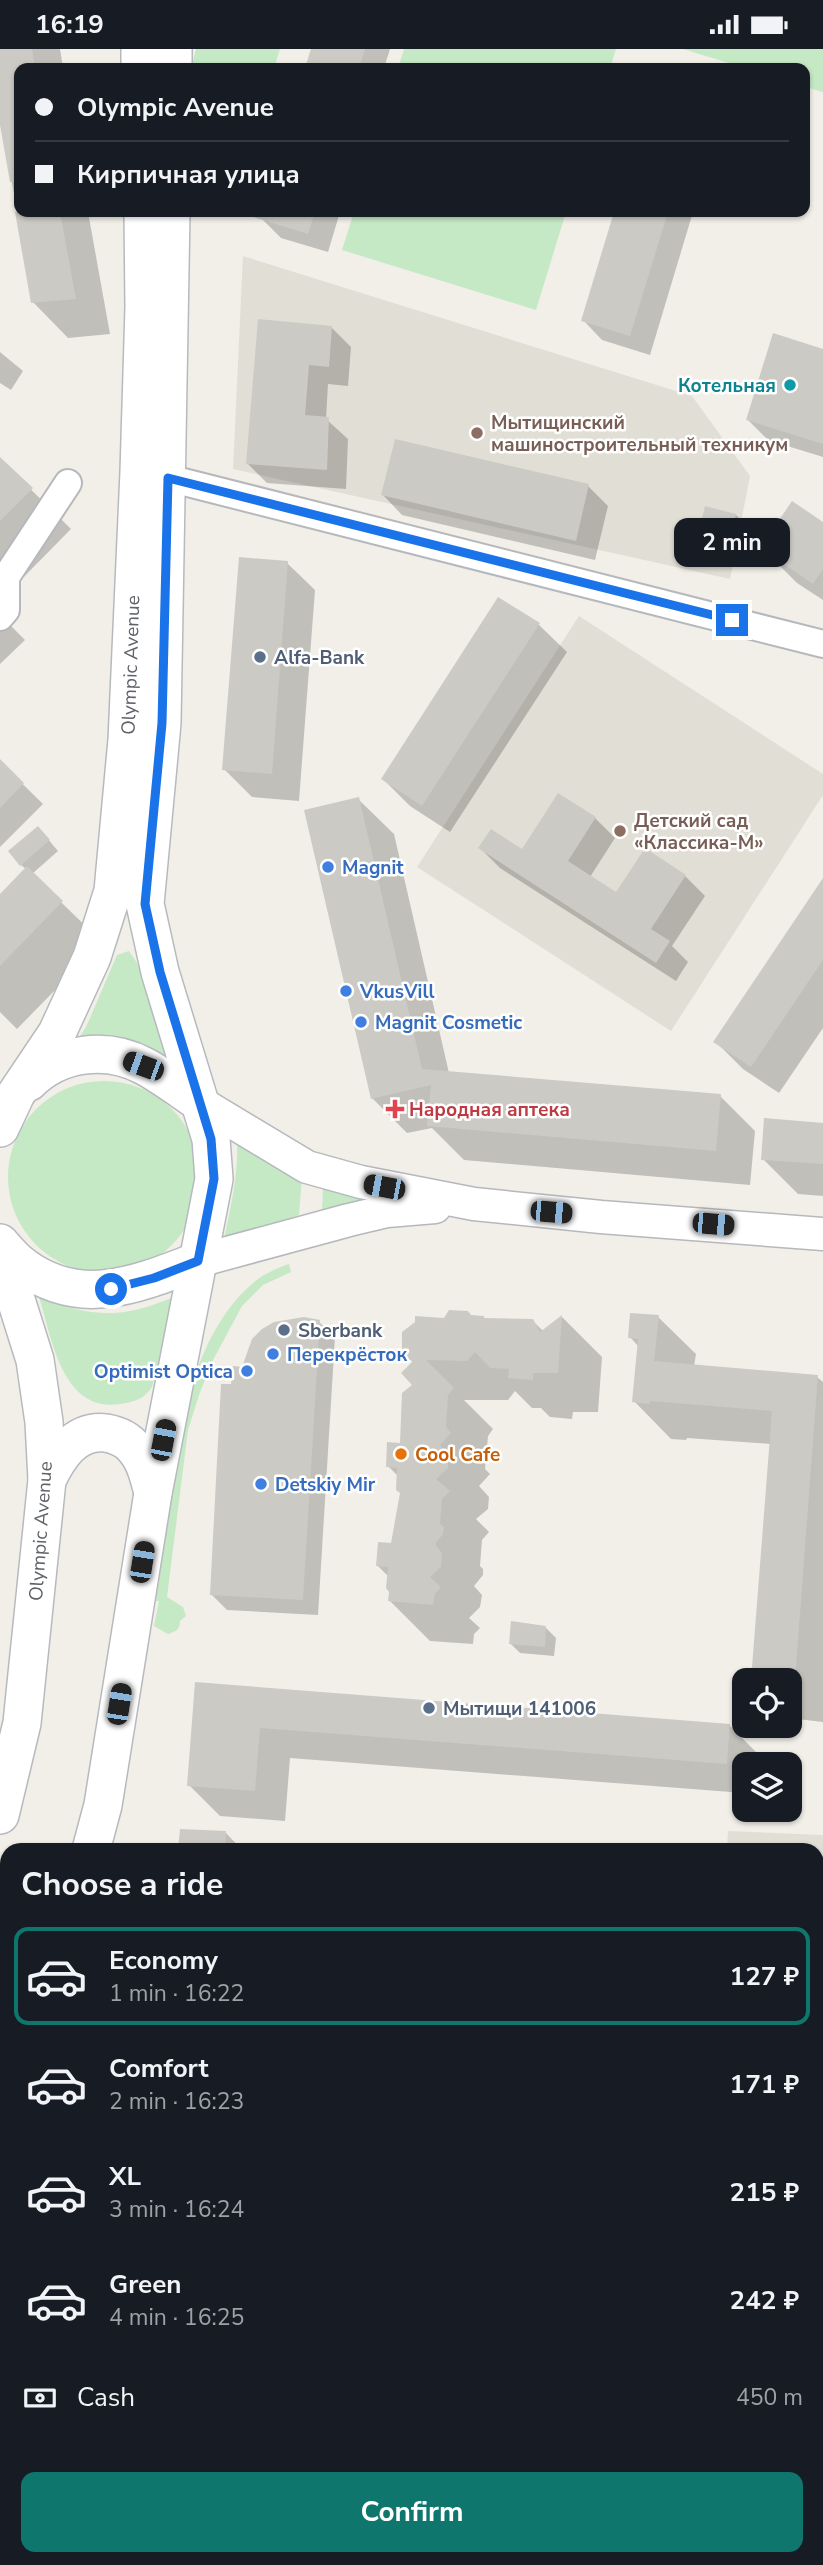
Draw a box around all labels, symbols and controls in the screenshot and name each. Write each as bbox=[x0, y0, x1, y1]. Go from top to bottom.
text: 16:19 bbox=[35, 7, 104, 42]
text: Olympic Avenue bbox=[77, 90, 274, 125]
text: Кирпичная улица bbox=[77, 157, 300, 192]
place label: Котельная bbox=[678, 373, 776, 399]
marker: Котельная bbox=[782, 377, 798, 393]
place label: Мытищинский машиностроительный техникум bbox=[491, 410, 788, 458]
marker: Мытищинский машиностроительный техникум bbox=[469, 425, 485, 441]
callout: 2 min bbox=[674, 519, 790, 567]
text: 2 min bbox=[702, 527, 762, 558]
street label: Olympic Avenue bbox=[116, 595, 146, 735]
route end bbox=[716, 604, 748, 636]
place label: Alfa-Bank bbox=[274, 645, 365, 671]
marker: Alfa-Bank bbox=[252, 649, 268, 665]
place label: Детский сад «Классика-М» bbox=[634, 808, 764, 856]
marker: Детский сад «Классика-М» bbox=[612, 823, 628, 839]
place label: Magnit bbox=[342, 855, 404, 881]
marker: Magnit bbox=[320, 859, 336, 875]
place label: VkusVill bbox=[359, 979, 435, 1005]
marker: VkusVill bbox=[338, 983, 354, 999]
place label: Magnit Cosmetic bbox=[375, 1010, 522, 1036]
marker: Magnit Cosmetic bbox=[353, 1014, 369, 1030]
car bbox=[120, 1049, 167, 1083]
place label: Народная аптека bbox=[409, 1097, 570, 1123]
marker: Народная аптека bbox=[387, 1101, 403, 1117]
car bbox=[362, 1173, 407, 1201]
car bbox=[530, 1200, 573, 1224]
car bbox=[692, 1212, 735, 1236]
route start bbox=[95, 1273, 127, 1305]
place label: Sberbank bbox=[298, 1318, 383, 1344]
marker: Sberbank bbox=[276, 1322, 292, 1338]
place label: Перекрёсток bbox=[287, 1342, 408, 1368]
marker: Перекрёсток bbox=[265, 1346, 281, 1362]
place label: Optimist Optica bbox=[94, 1359, 233, 1385]
marker: Optimist Optica bbox=[239, 1363, 255, 1379]
car bbox=[149, 1417, 178, 1463]
place label: Cool Cafe bbox=[415, 1442, 500, 1468]
marker: Cool Cafe bbox=[393, 1446, 409, 1462]
street label: Olympic Avenue bbox=[23, 1460, 59, 1602]
place label: Detskiy Mir bbox=[275, 1472, 376, 1498]
marker: Detskiy Mir bbox=[253, 1476, 269, 1492]
car bbox=[129, 1540, 156, 1584]
map controls bbox=[732, 1668, 802, 1822]
button: locate bbox=[732, 1668, 802, 1738]
car bbox=[106, 1682, 133, 1726]
place label: Мытищи 141006 bbox=[443, 1696, 596, 1722]
marker: Мытищи 141006 bbox=[421, 1700, 437, 1716]
button: layers bbox=[732, 1752, 802, 1822]
text: Choose a ride bbox=[21, 1863, 223, 1906]
text: Economy bbox=[109, 1943, 218, 1978]
icon: car bbox=[25, 1945, 88, 2008]
text: 127 ₽ bbox=[730, 1959, 799, 1994]
text: 1 min · 16:22 bbox=[109, 1978, 244, 2009]
text: Comfort bbox=[109, 2051, 209, 2086]
icon: car bbox=[25, 2053, 88, 2116]
text: 171 ₽ bbox=[730, 2067, 799, 2102]
text: 2 min · 16:23 bbox=[109, 2086, 244, 2117]
text: XL bbox=[109, 2159, 141, 2194]
icon: car bbox=[25, 2161, 88, 2224]
text: 215 ₽ bbox=[730, 2175, 799, 2210]
text: 3 min · 16:24 bbox=[109, 2194, 244, 2225]
text: Green bbox=[109, 2267, 182, 2302]
icon: car bbox=[25, 2269, 88, 2332]
text: 242 ₽ bbox=[730, 2283, 799, 2318]
text: 4 min · 16:25 bbox=[109, 2302, 244, 2333]
icon: cash bbox=[21, 2379, 59, 2417]
text: Cash bbox=[77, 2380, 135, 2415]
text: 450 m bbox=[736, 2382, 803, 2413]
button: Confirm bbox=[21, 2472, 803, 2552]

